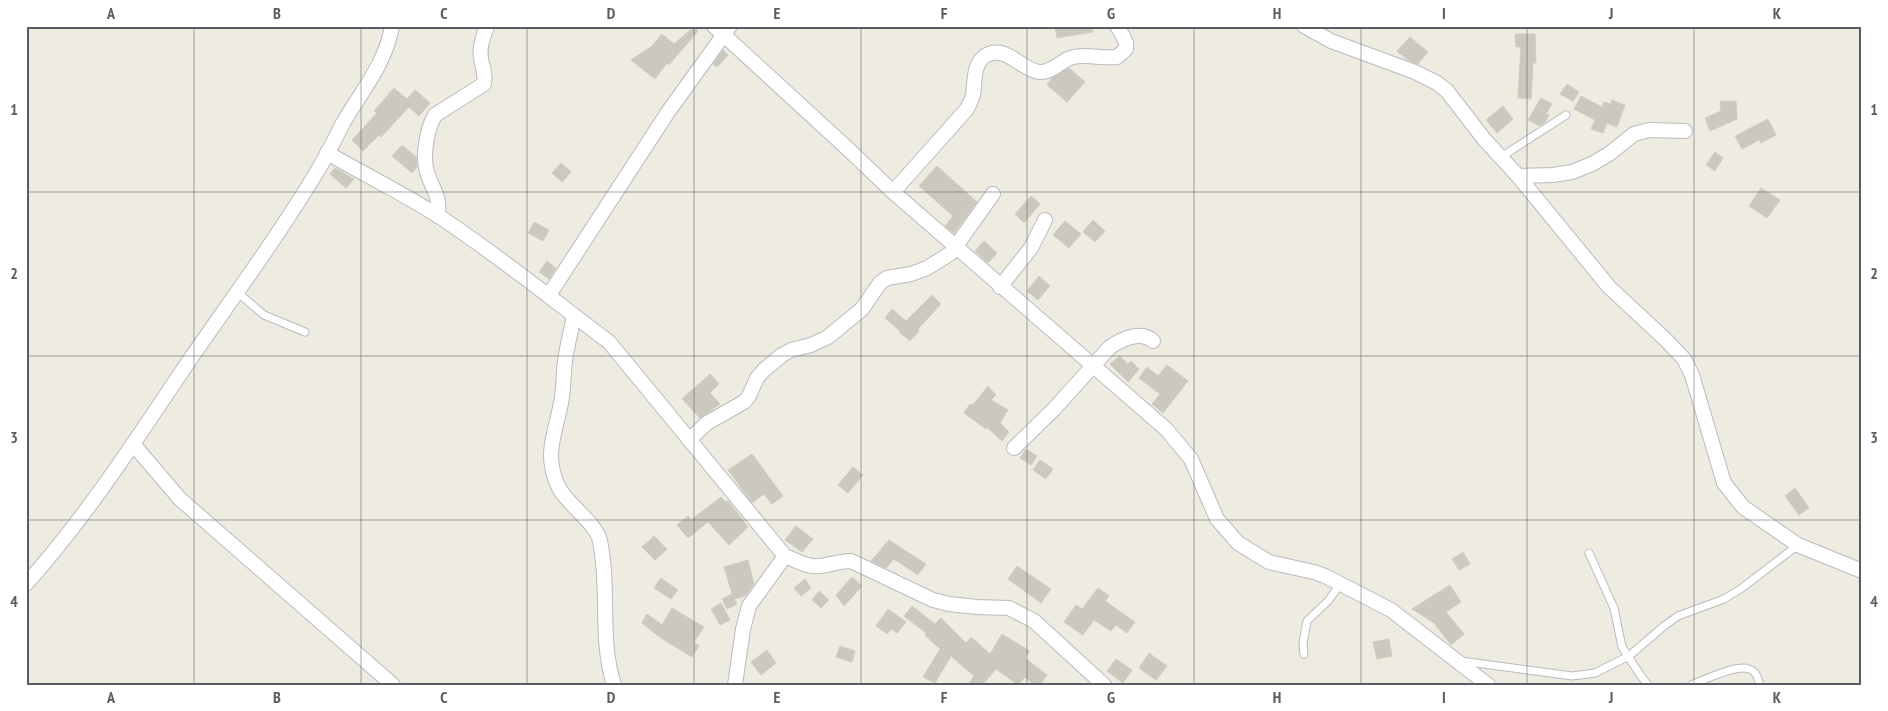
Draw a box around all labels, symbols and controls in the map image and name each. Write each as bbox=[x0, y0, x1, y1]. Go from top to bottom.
text: A bbox=[106, 3, 116, 23]
text: B bbox=[273, 3, 281, 23]
text: C bbox=[440, 3, 448, 23]
text: D bbox=[607, 3, 616, 23]
text: E bbox=[774, 3, 781, 23]
text: F bbox=[941, 3, 948, 23]
text: G bbox=[1107, 3, 1115, 23]
text: H bbox=[1273, 3, 1281, 23]
text: I bbox=[1442, 3, 1446, 23]
text: J bbox=[1608, 3, 1613, 23]
text: K bbox=[1773, 3, 1782, 23]
text: 1 bbox=[10, 99, 18, 119]
text: 1 bbox=[1870, 99, 1878, 119]
text: 2 bbox=[10, 263, 18, 283]
text: 2 bbox=[1870, 263, 1878, 283]
text: 3 bbox=[10, 427, 18, 447]
text: 3 bbox=[1870, 427, 1878, 447]
text: 4 bbox=[10, 591, 18, 611]
text: 4 bbox=[1870, 591, 1878, 611]
text: A bbox=[106, 687, 116, 707]
text: B bbox=[273, 687, 281, 707]
text: C bbox=[440, 687, 448, 707]
text: D bbox=[607, 687, 616, 707]
text: E bbox=[774, 687, 781, 707]
text: F bbox=[941, 687, 948, 707]
text: G bbox=[1107, 687, 1115, 707]
text: H bbox=[1273, 687, 1281, 707]
text: I bbox=[1442, 687, 1446, 707]
text: J bbox=[1608, 687, 1613, 707]
text: K bbox=[1773, 687, 1782, 707]

